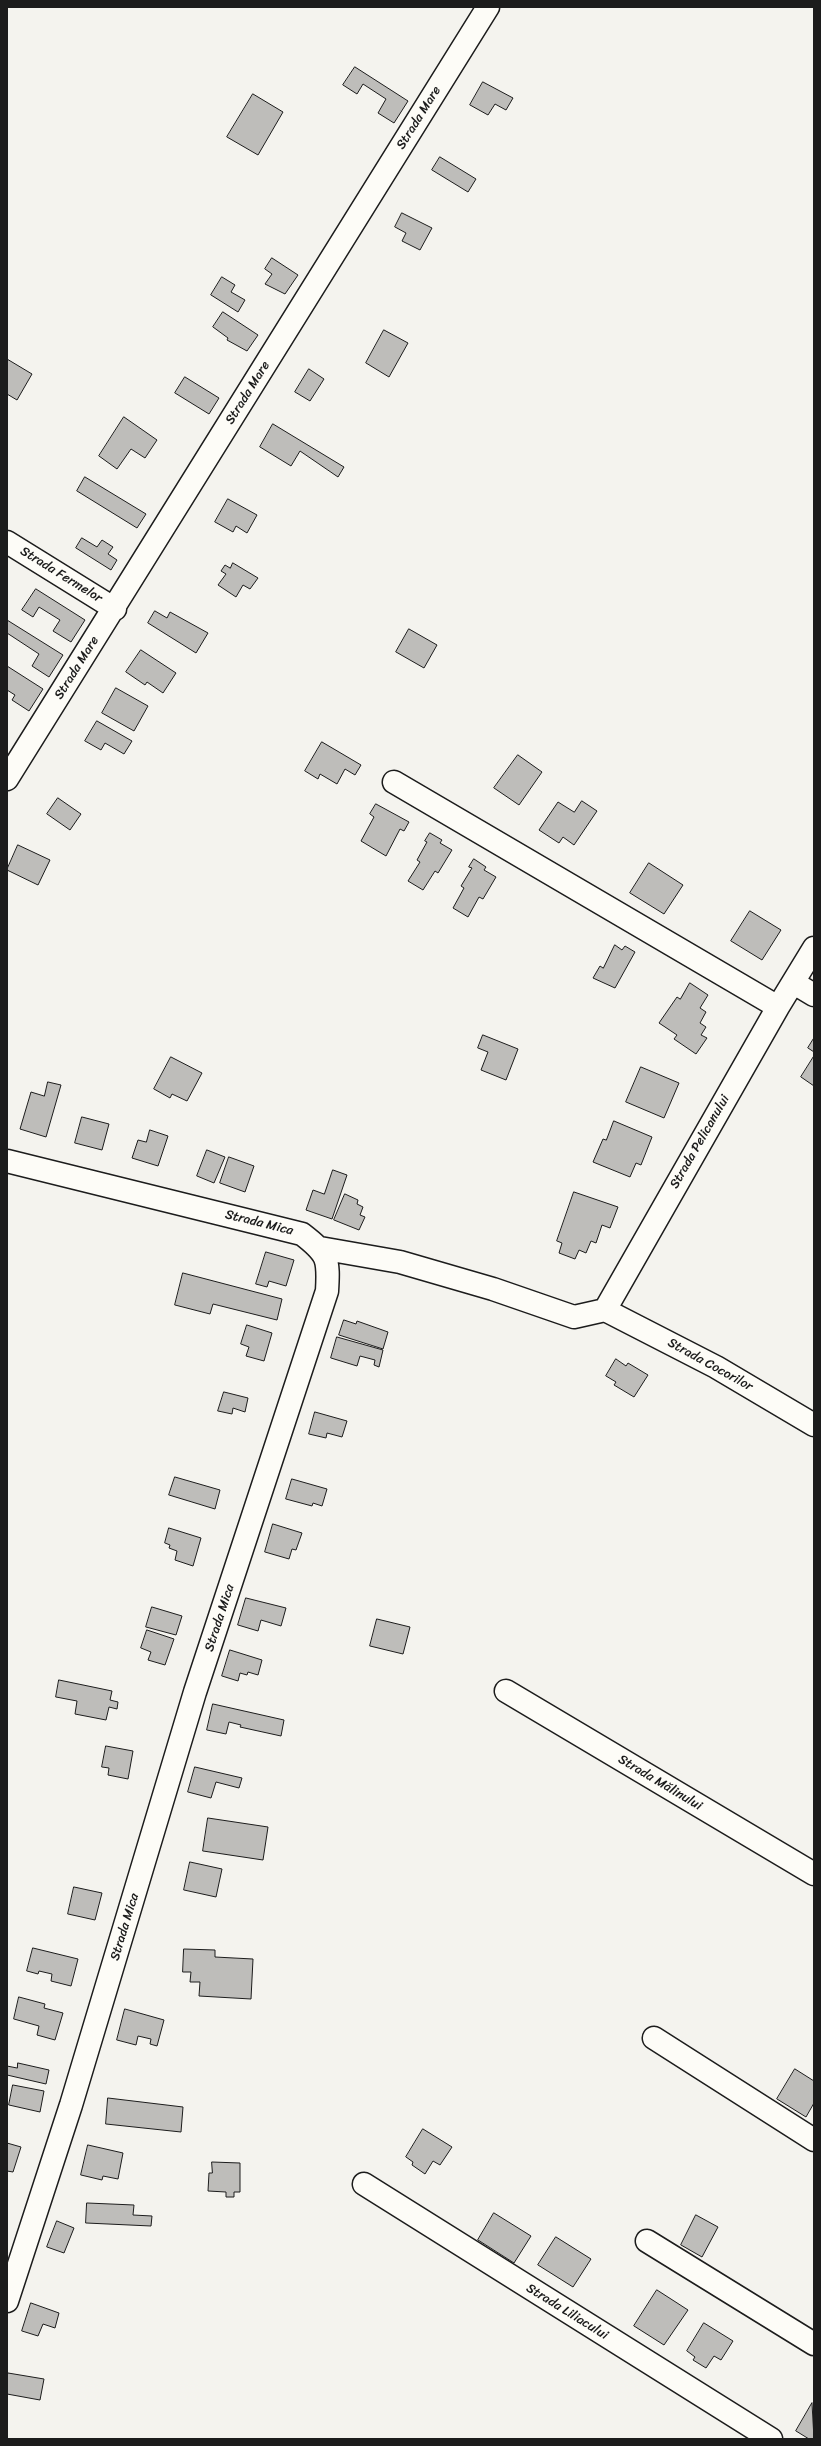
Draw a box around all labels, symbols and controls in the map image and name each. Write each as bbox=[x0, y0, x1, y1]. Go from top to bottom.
street label: Strada Mare bbox=[393, 84, 445, 152]
street label: Strada Mare bbox=[222, 359, 274, 427]
street label: Strada Fermelor bbox=[17, 544, 105, 606]
street label: Strada Mare bbox=[51, 634, 103, 702]
street label: Strada Pelicanului bbox=[667, 1092, 733, 1192]
street label: Strada Mica bbox=[223, 1207, 295, 1239]
street label: Strada Cocorilor bbox=[665, 1335, 755, 1395]
street label: Strada Mica bbox=[202, 1582, 238, 1654]
street label: Strada Mălinului bbox=[615, 1752, 705, 1814]
street label: Strada Mica bbox=[107, 1891, 143, 1963]
street label: Strada Liliacului bbox=[523, 2281, 611, 2343]

